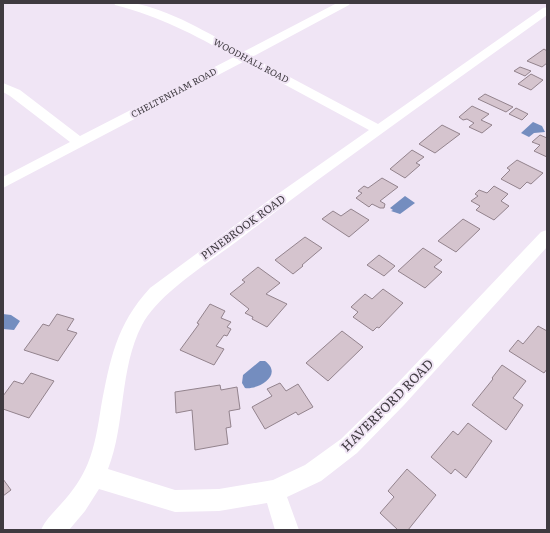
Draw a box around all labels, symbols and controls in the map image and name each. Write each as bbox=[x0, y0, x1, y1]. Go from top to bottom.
street label: WOODHALL ROAD bbox=[211, 34, 292, 86]
street label: CHELTENHAM ROAD bbox=[128, 64, 219, 121]
street label: PINEBROOK ROAD bbox=[197, 190, 288, 262]
street label: HAVERFORD ROAD bbox=[336, 354, 437, 455]

